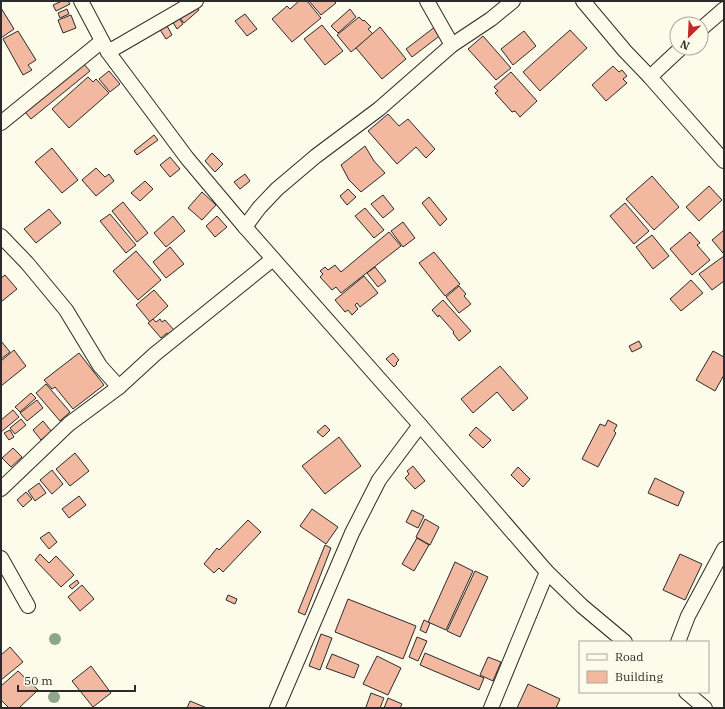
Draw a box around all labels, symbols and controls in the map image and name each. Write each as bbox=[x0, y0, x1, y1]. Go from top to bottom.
north arrow bbox=[669, 16, 709, 56]
text: N bbox=[678, 37, 692, 53]
legend bbox=[579, 641, 709, 693]
text: Road bbox=[615, 649, 644, 664]
scale bar bbox=[18, 667, 135, 693]
text: Building bbox=[615, 669, 663, 684]
text: 50 m bbox=[24, 673, 53, 688]

